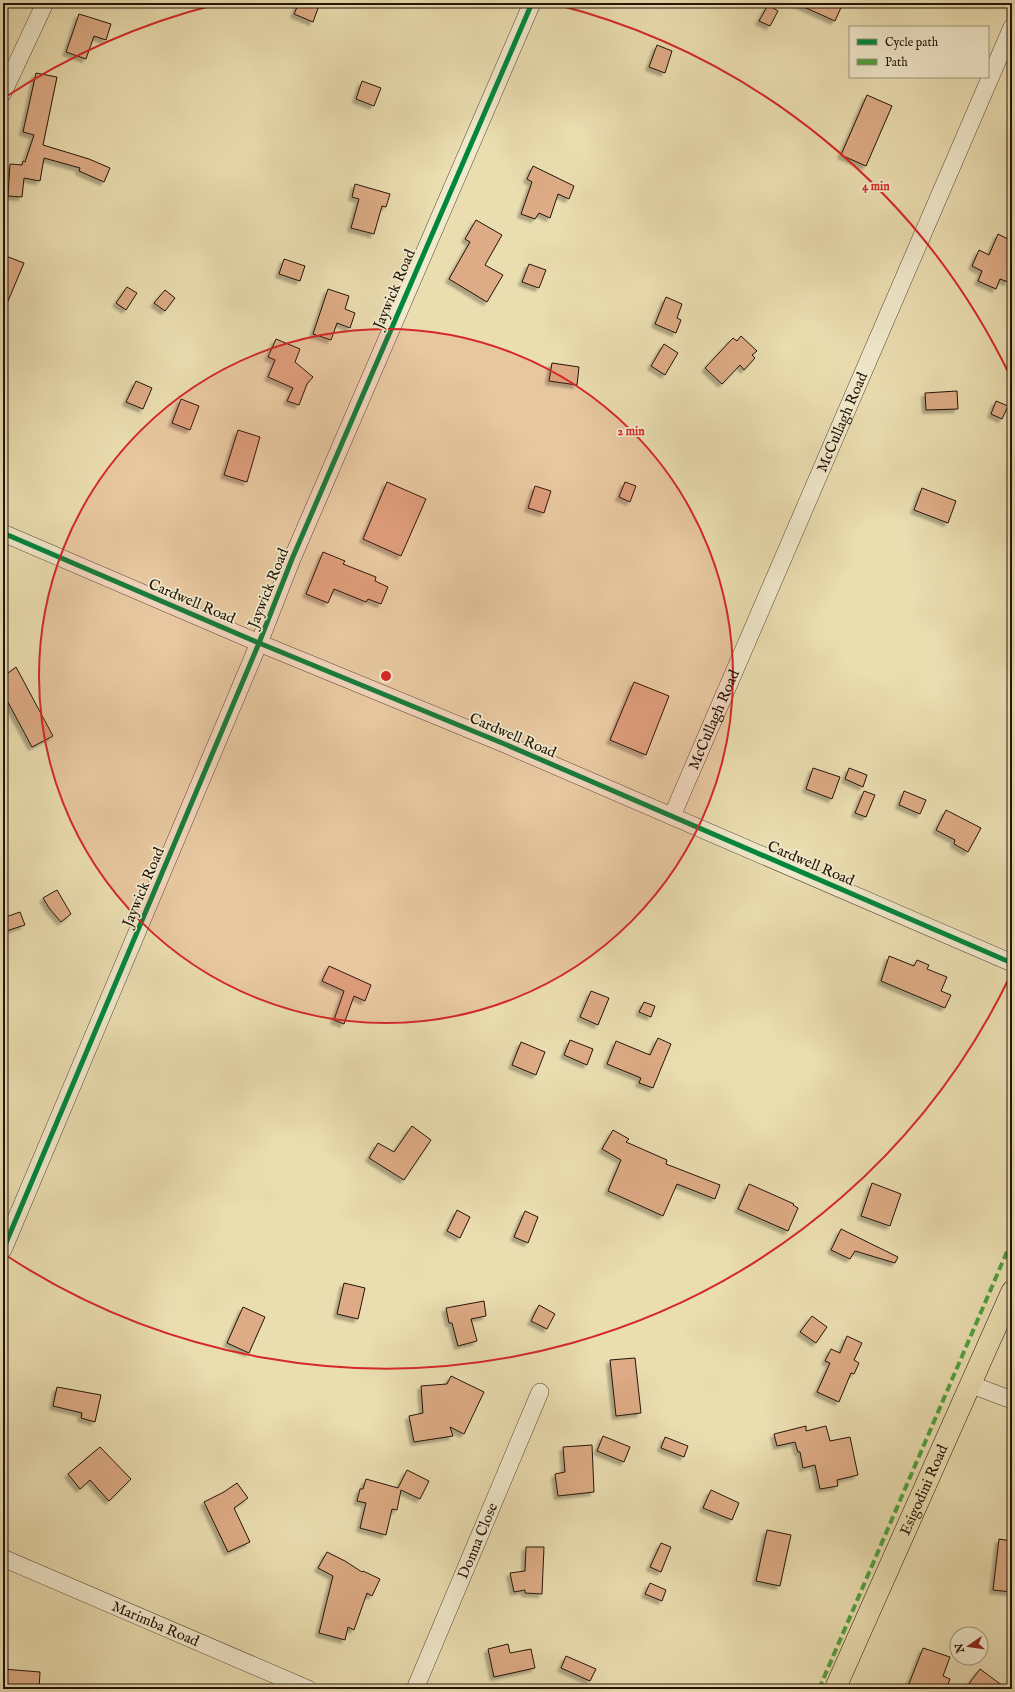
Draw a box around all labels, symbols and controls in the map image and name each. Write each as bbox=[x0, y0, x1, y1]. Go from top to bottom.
legend bbox=[849, 26, 989, 78]
text: Cycle path bbox=[885, 35, 939, 51]
text: Path bbox=[885, 55, 908, 70]
text: 4 min bbox=[862, 179, 890, 194]
street label: Jaywick Road bbox=[368, 245, 420, 334]
street label: McCullagh Road bbox=[812, 368, 873, 475]
text: 2 min bbox=[617, 424, 645, 439]
street label: Jaywick Road bbox=[243, 544, 294, 633]
street label: Cardwell Road bbox=[145, 575, 239, 629]
street label: McCullagh Road bbox=[684, 666, 744, 773]
centre of rings bbox=[379, 669, 393, 683]
street label: Cardwell Road bbox=[466, 709, 560, 763]
street label: Cardwell Road bbox=[764, 837, 858, 891]
street label: Jaywick Road bbox=[117, 843, 169, 932]
street label: Esigodini Road bbox=[896, 1441, 953, 1538]
street label: Donna Close bbox=[453, 1500, 502, 1582]
street label: Marimba Road bbox=[109, 1597, 203, 1652]
north arrow bbox=[949, 1626, 989, 1666]
text: N bbox=[952, 1641, 968, 1655]

